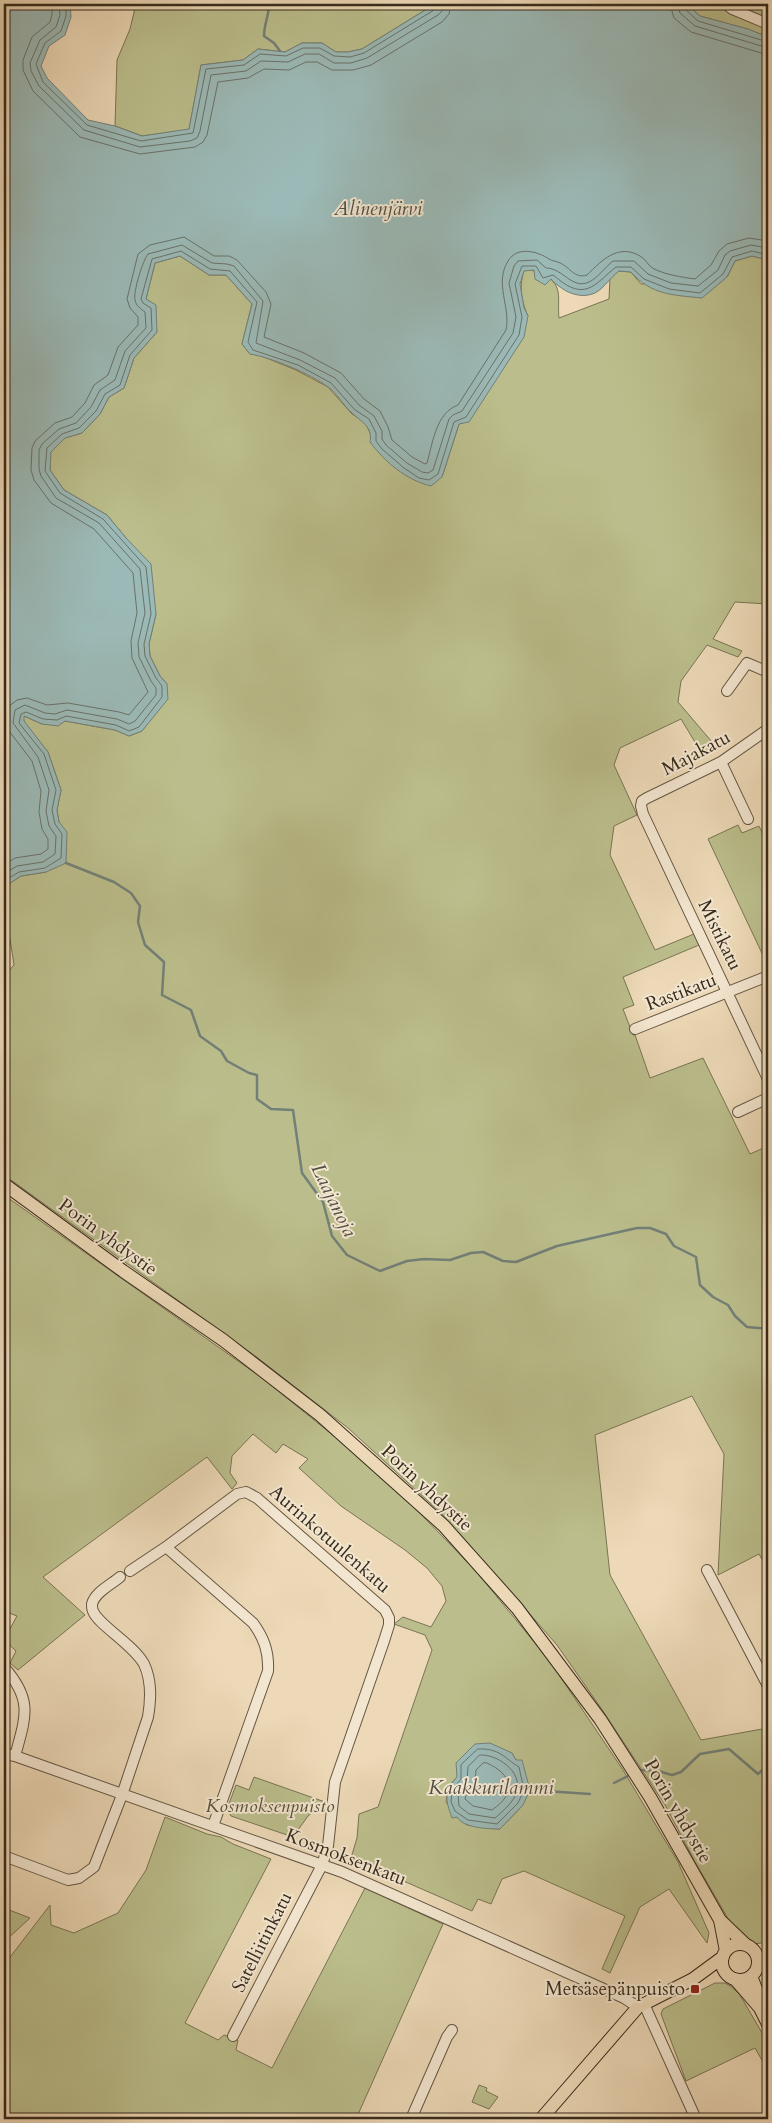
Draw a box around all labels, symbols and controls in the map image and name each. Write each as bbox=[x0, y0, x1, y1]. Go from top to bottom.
water label: Alinenjärvi bbox=[333, 195, 423, 222]
street label: Majakatu bbox=[657, 724, 735, 782]
street label: Mistikatu bbox=[692, 895, 748, 975]
street label: Rastikatu bbox=[642, 967, 720, 1017]
water label: Laajanoja bbox=[305, 1159, 363, 1241]
street label: Porin yhdystie bbox=[53, 1192, 163, 1282]
street label: Porin yhdystie bbox=[375, 1439, 479, 1537]
street label: Aurinkotuulenkatu bbox=[264, 1479, 396, 1599]
street label: Porin yhdystie bbox=[638, 1754, 718, 1868]
water label: Kaakkurilammi bbox=[428, 1774, 554, 1801]
park label: Kosmoksenpuisto bbox=[206, 1793, 335, 1819]
street label: Kosmoksenkatu bbox=[282, 1822, 410, 1892]
street label: Satelliitinkatu bbox=[226, 1887, 298, 1997]
place label: Metsäsepänpuisto bbox=[545, 1976, 685, 2002]
marker: Metsäsepänpuisto bbox=[689, 1983, 701, 1995]

